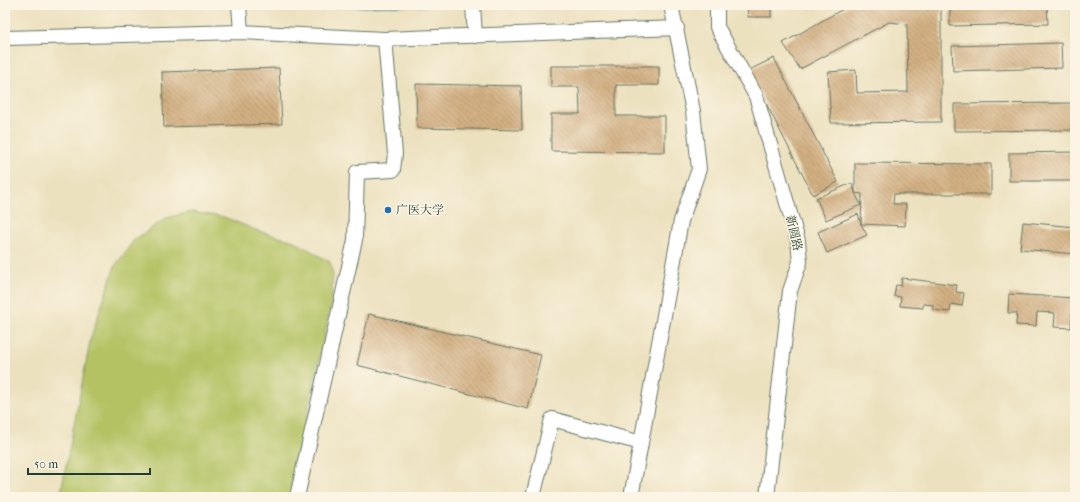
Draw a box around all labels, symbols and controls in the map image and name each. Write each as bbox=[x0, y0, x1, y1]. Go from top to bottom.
place label: 广医大学 bbox=[396, 203, 444, 217]
marker: 广医大学 bbox=[383, 205, 393, 215]
street label: 新圆路 bbox=[783, 214, 805, 252]
scale bar bbox=[28, 450, 150, 476]
text: 50 m bbox=[34, 457, 58, 471]

